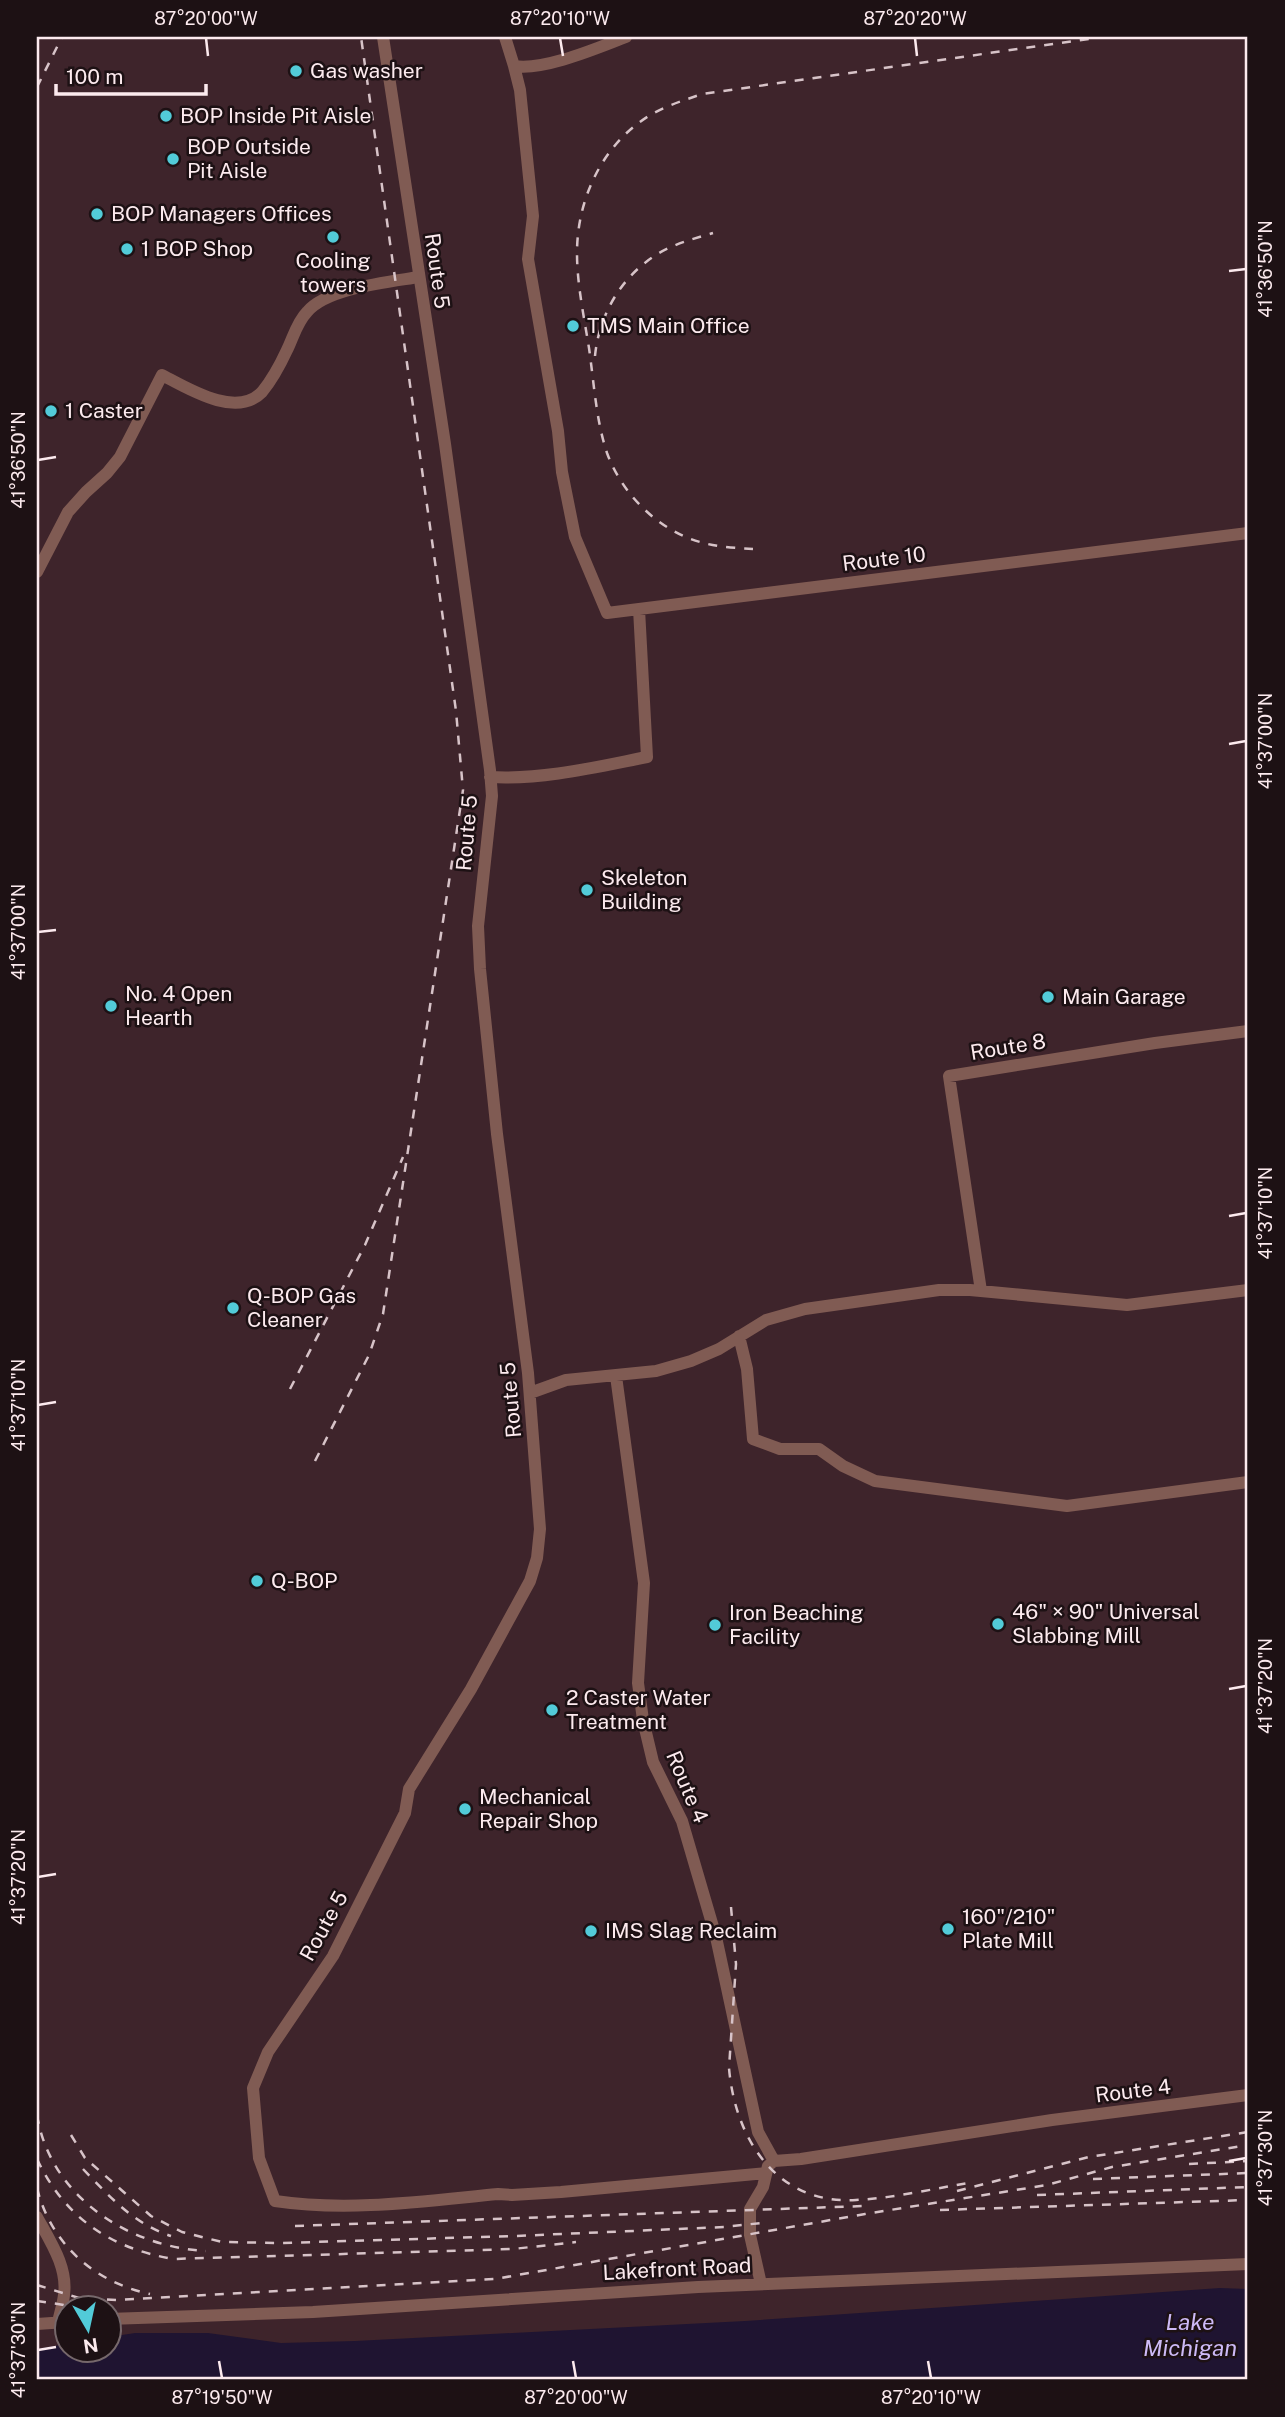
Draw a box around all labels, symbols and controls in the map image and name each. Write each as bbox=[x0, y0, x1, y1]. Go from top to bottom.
text: 87°20'00"W bbox=[154, 8, 258, 29]
text: 87°20'10"W bbox=[510, 8, 610, 29]
text: 87°20'20"W bbox=[863, 8, 967, 29]
scale bar bbox=[56, 52, 206, 96]
place label: Gas washer bbox=[310, 58, 423, 83]
marker: Gas washer bbox=[288, 63, 304, 79]
text: 100 m bbox=[66, 64, 123, 89]
place label: BOP Inside Pit Aisle bbox=[180, 103, 371, 128]
marker: BOP Inside Pit Aisle bbox=[158, 108, 174, 124]
place label: BOP Outside Pit Aisle bbox=[187, 134, 311, 183]
marker: BOP Outside Pit Aisle bbox=[165, 151, 181, 167]
place label: BOP Managers Offices bbox=[111, 201, 332, 226]
marker: BOP Managers Offices bbox=[89, 206, 105, 222]
text: 41°36'50"N bbox=[1255, 220, 1276, 318]
marker: Cooling towers bbox=[325, 229, 341, 245]
street label: Route 5 bbox=[420, 232, 455, 310]
place label: 1 BOP Shop bbox=[141, 236, 253, 261]
marker: 1 BOP Shop bbox=[119, 241, 135, 257]
place label: Cooling towers bbox=[296, 248, 370, 297]
place label: TMS Main Office bbox=[587, 313, 750, 338]
marker: TMS Main Office bbox=[565, 318, 581, 334]
place label: 1 Caster bbox=[65, 398, 143, 423]
marker: 1 Caster bbox=[43, 403, 59, 419]
text: 41°36'50"N bbox=[8, 411, 29, 509]
street label: Route 10 bbox=[841, 541, 927, 576]
text: 41°37'00"N bbox=[1255, 693, 1276, 789]
street label: Route 5 bbox=[451, 794, 482, 872]
place label: Skeleton Building bbox=[601, 865, 687, 914]
marker: Skeleton Building bbox=[579, 882, 595, 898]
text: 41°37'00"N bbox=[8, 884, 29, 980]
place label: No. 4 Open Hearth bbox=[125, 981, 232, 1030]
place label: Main Garage bbox=[1062, 984, 1186, 1009]
marker: Main Garage bbox=[1040, 989, 1056, 1005]
marker: No. 4 Open Hearth bbox=[103, 998, 119, 1014]
street label: Route 8 bbox=[968, 1028, 1048, 1065]
text: 41°37'10"N bbox=[1255, 1167, 1276, 1259]
place label: Q-BOP Gas Cleaner bbox=[247, 1283, 356, 1332]
marker: Q-BOP Gas Cleaner bbox=[225, 1300, 241, 1316]
text: 41°37'10"N bbox=[8, 1359, 29, 1451]
street label: Route 5 bbox=[495, 1361, 526, 1439]
place label: Q-BOP bbox=[271, 1568, 337, 1593]
marker: Q-BOP bbox=[249, 1573, 265, 1589]
place label: 46" × 90" Universal Slabbing Mill bbox=[1012, 1599, 1200, 1648]
place label: Iron Beaching Facility bbox=[729, 1600, 864, 1649]
marker: 46" × 90" Universal Slabbing Mill bbox=[990, 1616, 1006, 1632]
marker: Iron Beaching Facility bbox=[707, 1617, 723, 1633]
text: 41°37'20"N bbox=[1255, 1638, 1276, 1734]
place label: 2 Caster Water Treatment bbox=[566, 1685, 711, 1734]
marker: 2 Caster Water Treatment bbox=[544, 1702, 560, 1718]
street label: Route 4 bbox=[661, 1747, 714, 1827]
place label: Mechanical Repair Shop bbox=[479, 1784, 598, 1833]
marker: Mechanical Repair Shop bbox=[457, 1801, 473, 1817]
text: 41°37'20"N bbox=[8, 1829, 29, 1925]
street label: Route 5 bbox=[294, 1886, 353, 1965]
place label: 160"/210" Plate Mill bbox=[962, 1904, 1055, 1953]
place label: IMS Slag Reclaim bbox=[605, 1918, 777, 1943]
marker: 160"/210" Plate Mill bbox=[940, 1921, 956, 1937]
marker: IMS Slag Reclaim bbox=[583, 1923, 599, 1939]
street label: Route 4 bbox=[1094, 2073, 1172, 2108]
text: 41°37'30"N bbox=[1255, 2110, 1276, 2206]
street label: Lakefront Road bbox=[602, 2252, 752, 2285]
north arrow bbox=[52, 2294, 122, 2364]
text: 41°37'30"N bbox=[8, 2302, 29, 2398]
water label: Lake Michigan bbox=[1143, 2308, 1237, 2361]
text: N bbox=[82, 2334, 100, 2358]
text: 87°19'50"W bbox=[172, 2387, 272, 2408]
text: 87°20'00"W bbox=[524, 2387, 628, 2408]
text: 87°20'10"W bbox=[881, 2387, 981, 2408]

